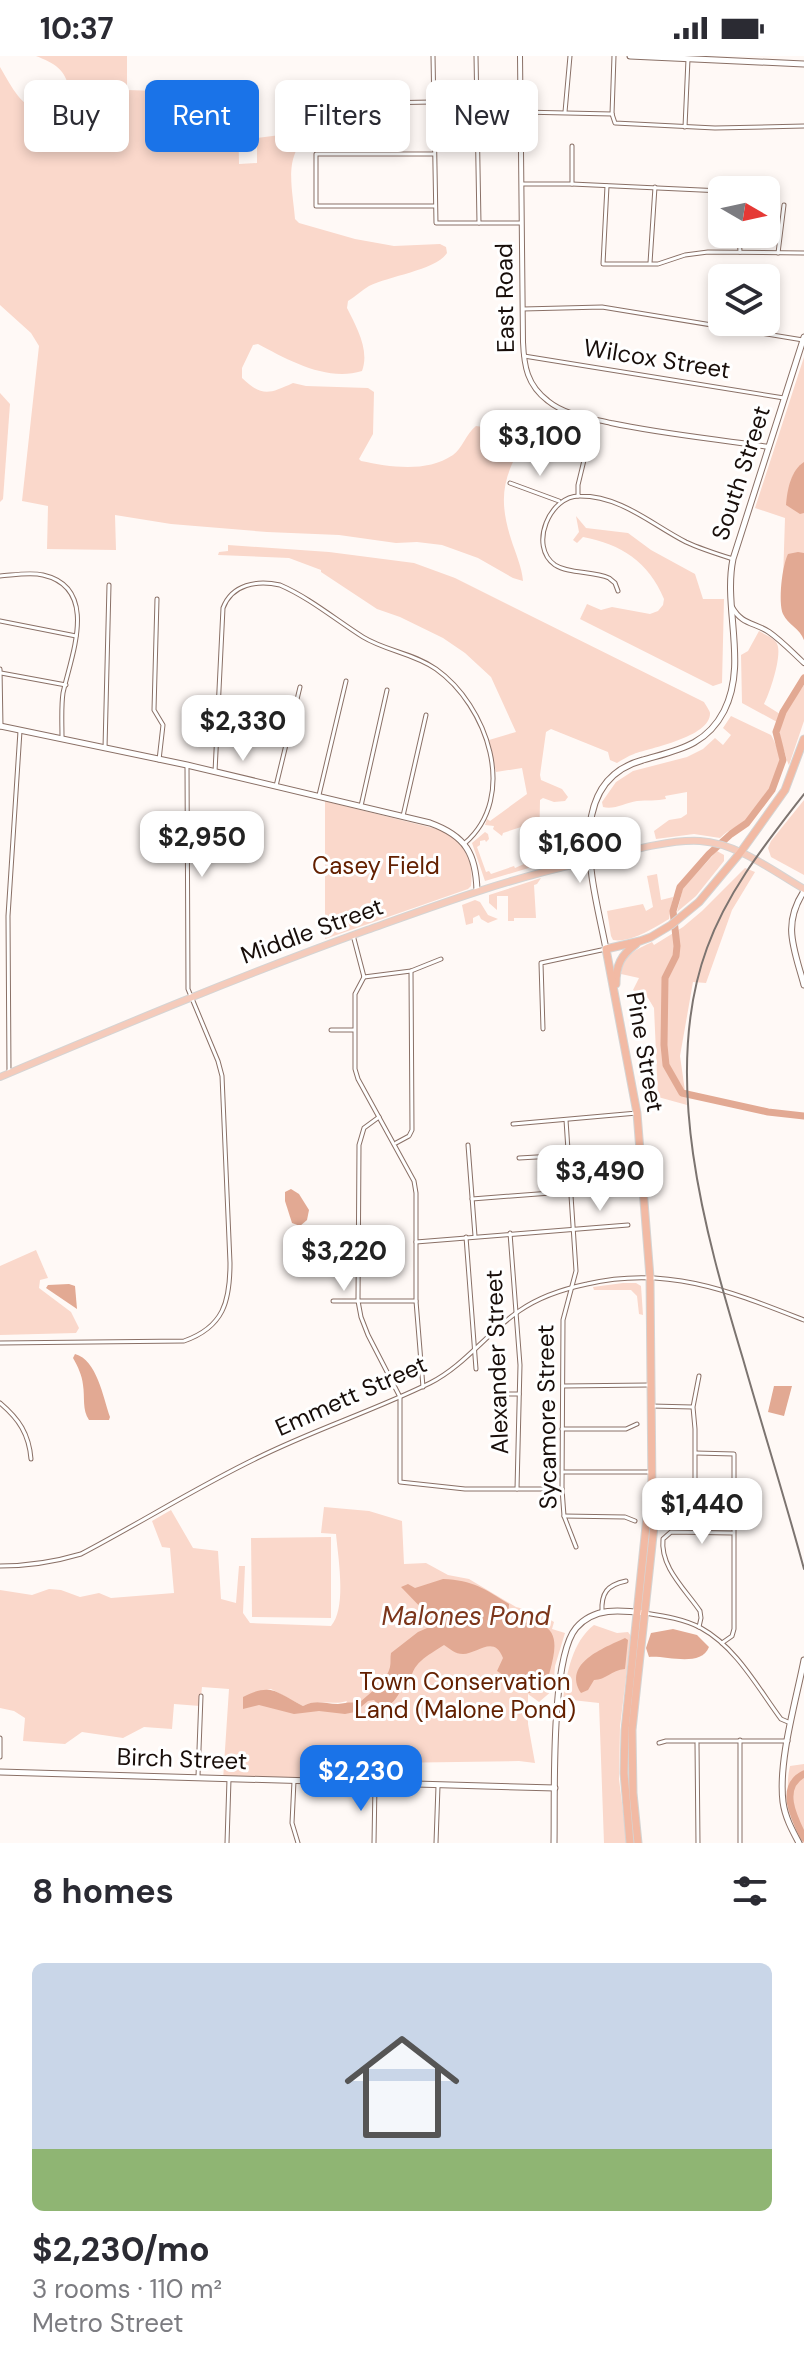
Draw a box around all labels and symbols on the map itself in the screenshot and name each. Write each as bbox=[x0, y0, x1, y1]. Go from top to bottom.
north arrow bbox=[708, 176, 780, 248]
street label: East Road bbox=[488, 243, 521, 353]
street label: Wilcox Street bbox=[582, 332, 733, 385]
street label: South Street bbox=[704, 402, 777, 544]
pin: $3,100 bbox=[475, 410, 605, 478]
pin: $2,330 bbox=[178, 695, 308, 763]
pin: $2,950 bbox=[137, 811, 267, 879]
pin: $1,600 bbox=[515, 817, 645, 885]
park label: Casey Field bbox=[312, 850, 440, 881]
street label: Middle Street bbox=[236, 890, 387, 971]
street label: Pine Street bbox=[620, 989, 671, 1114]
pin: $3,490 bbox=[535, 1145, 665, 1213]
pin: $3,220 bbox=[279, 1225, 409, 1293]
street label: Alexander Street bbox=[478, 1269, 515, 1455]
street label: Sycamore Street bbox=[529, 1324, 564, 1510]
street label: Emmett Street bbox=[270, 1348, 431, 1443]
pin: $1,440 bbox=[637, 1478, 767, 1546]
water label: Malones Pond bbox=[381, 1599, 551, 1633]
park label: Town Conservation Land (Malone Pond) bbox=[354, 1666, 576, 1725]
street label: Birch Street bbox=[116, 1741, 248, 1776]
pin: $2,230 bbox=[296, 1745, 426, 1813]

